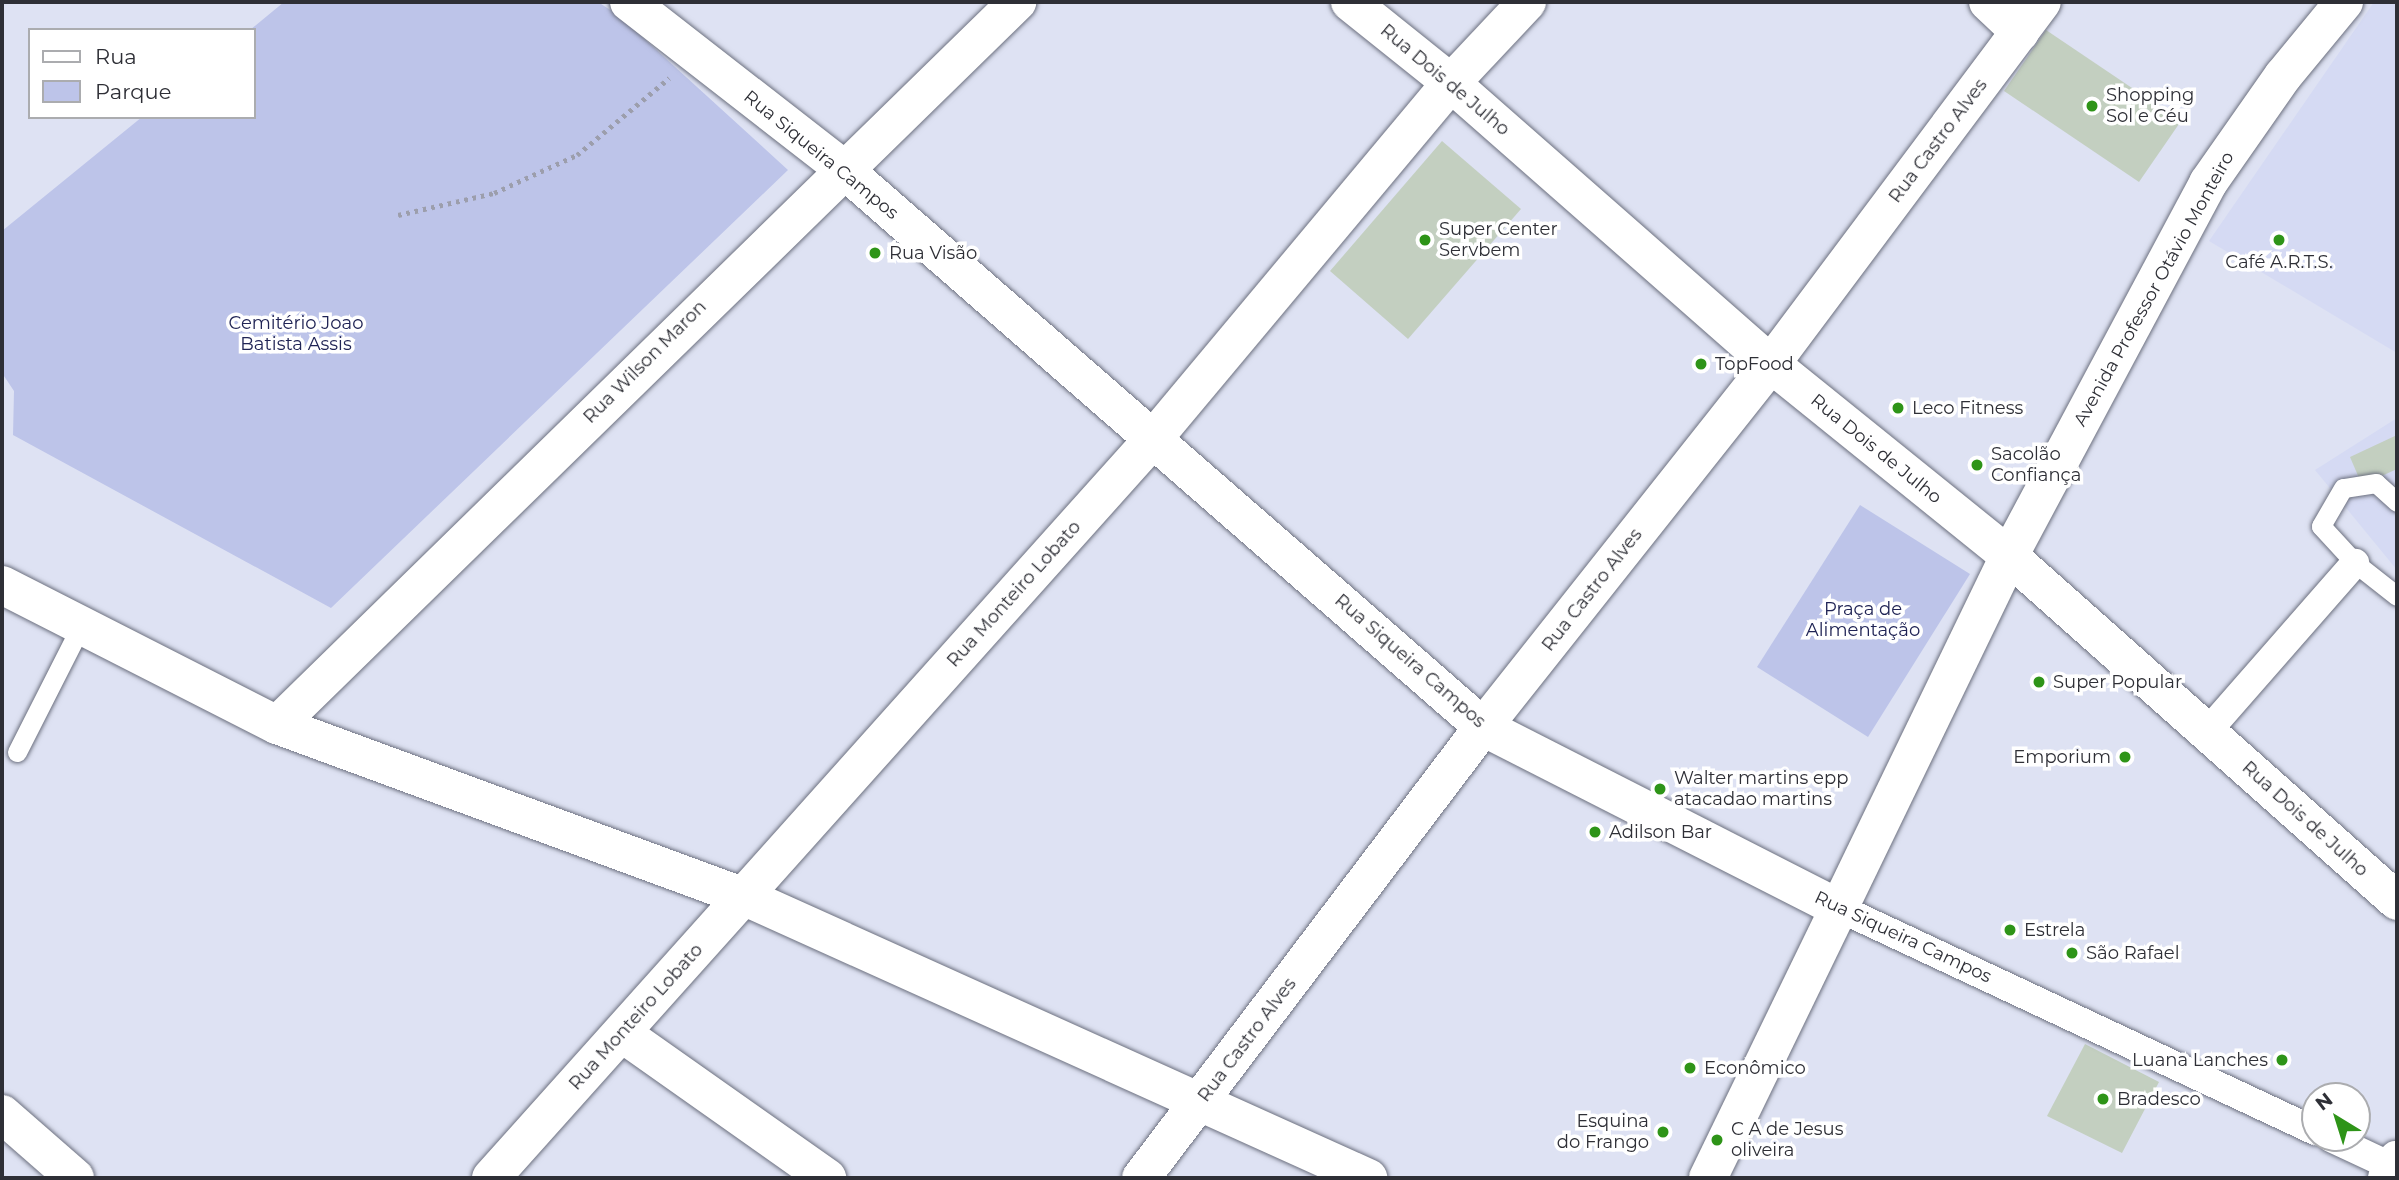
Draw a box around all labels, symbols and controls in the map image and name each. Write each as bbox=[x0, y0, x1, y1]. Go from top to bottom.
street label: Rua Dois de Julho bbox=[1376, 20, 1514, 140]
legend bbox=[28, 28, 256, 119]
text: Rua bbox=[95, 44, 137, 69]
street label: Rua Castro Alves bbox=[1884, 75, 1992, 207]
text: Parque bbox=[95, 79, 171, 104]
place label: Shopping Sol e Céu bbox=[2106, 85, 2194, 128]
street label: Rua Siqueira Campos bbox=[739, 86, 903, 224]
marker: Shopping Sol e Céu bbox=[2084, 98, 2100, 114]
street label: Avenida Professor Otávio Monteiro bbox=[2069, 148, 2239, 430]
place label: Super Center Servbem bbox=[1439, 219, 1558, 262]
marker: Super Center Servbem bbox=[1417, 232, 1433, 248]
marker: Café A.R.T.S. bbox=[2271, 232, 2287, 248]
place label: Rua Visão bbox=[889, 242, 977, 264]
marker: Rua Visão bbox=[867, 245, 883, 261]
place label: Café A.R.T.S. bbox=[2225, 251, 2333, 273]
street label: Rua Wilson Maron bbox=[579, 296, 711, 428]
park label: Cemitério Joao Batista Assis bbox=[229, 313, 363, 356]
place label: TopFood bbox=[1715, 353, 1794, 375]
marker: TopFood bbox=[1693, 356, 1709, 372]
street label: Rua Dois de Julho bbox=[1806, 390, 1946, 508]
place label: Leco Fitness bbox=[1912, 397, 2023, 419]
marker: Leco Fitness bbox=[1890, 400, 1906, 416]
place label: Sacolão Confiança bbox=[1991, 444, 2081, 486]
marker: Sacolão Confiança bbox=[1969, 457, 1985, 473]
street label: Rua Monteiro Lobato bbox=[943, 516, 1085, 672]
street label: Rua Castro Alves bbox=[1537, 524, 1647, 656]
street label: Rua Siqueira Campos bbox=[1330, 590, 1490, 732]
park label: Praça de Alimentação bbox=[1806, 599, 1920, 642]
place label: Super Popular bbox=[2053, 671, 2182, 693]
marker: Super Popular bbox=[2031, 674, 2047, 690]
place label: Emporium bbox=[2013, 746, 2111, 768]
marker: Emporium bbox=[2117, 749, 2133, 765]
street label: Rua Dois de Julho bbox=[2238, 757, 2372, 881]
place label: Walter martins epp atacadao martins bbox=[1674, 768, 1848, 810]
marker: Walter martins epp atacadao martins bbox=[1652, 781, 1668, 797]
place label: Adilson Bar bbox=[1609, 821, 1712, 843]
marker: Adilson Bar bbox=[1587, 824, 1603, 840]
street label: Rua Siqueira Campos bbox=[1811, 886, 1995, 988]
place label: Estrela bbox=[2024, 919, 2085, 941]
marker: Estrela bbox=[2002, 922, 2018, 938]
street label: Rua Monteiro Lobato bbox=[565, 939, 707, 1095]
place label: São Rafael bbox=[2086, 942, 2179, 964]
marker: São Rafael bbox=[2064, 945, 2080, 961]
street label: Rua Castro Alves bbox=[1193, 974, 1301, 1106]
place label: Luana Lanches bbox=[2132, 1049, 2268, 1071]
marker: Luana Lanches bbox=[2274, 1052, 2290, 1068]
place label: Econômico bbox=[1704, 1057, 1806, 1079]
marker: Econômico bbox=[1682, 1060, 1698, 1076]
north arrow bbox=[2301, 1082, 2371, 1152]
place label: Bradesco bbox=[2117, 1088, 2201, 1110]
text: N bbox=[2311, 1088, 2337, 1115]
marker: Bradesco bbox=[2095, 1091, 2111, 1107]
place label: Esquina do Frango bbox=[1557, 1111, 1649, 1154]
place label: C A de Jesus oliveira bbox=[1731, 1119, 1843, 1162]
marker: Esquina do Frango bbox=[1655, 1124, 1671, 1140]
marker: C A de Jesus oliveira bbox=[1709, 1132, 1725, 1148]

